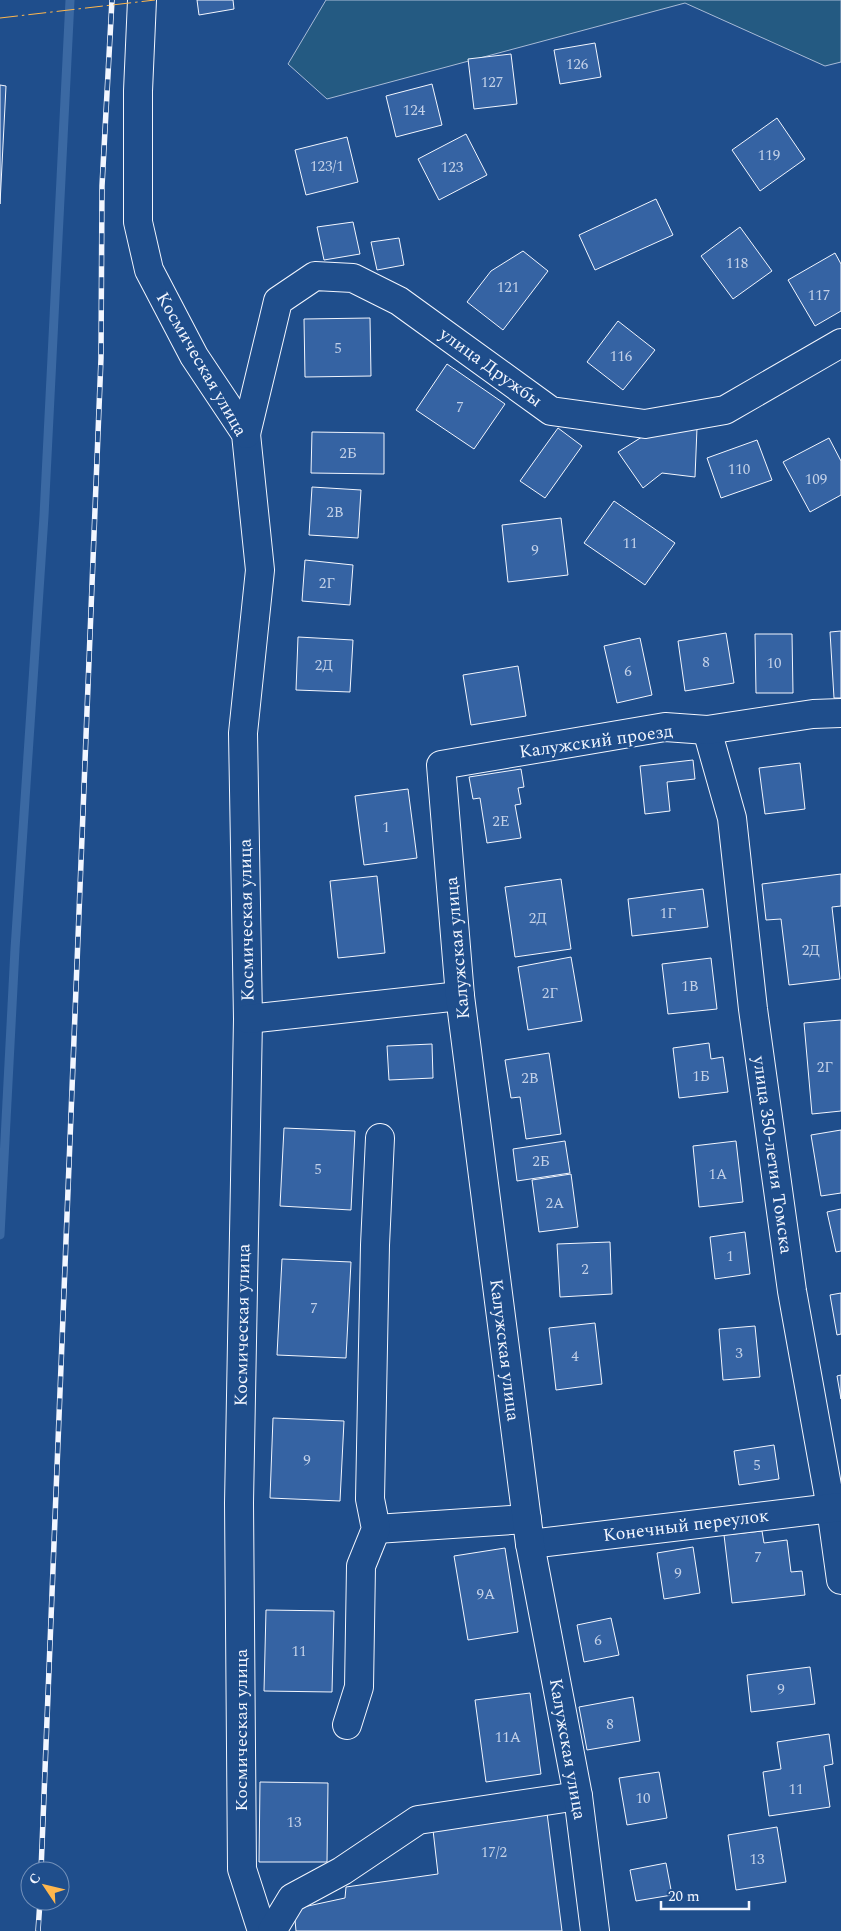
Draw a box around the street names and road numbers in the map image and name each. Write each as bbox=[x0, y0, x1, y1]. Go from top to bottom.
street label: Космическая улица bbox=[149, 287, 254, 442]
street label: улица Дружбы bbox=[433, 320, 548, 414]
street label: Калужский проезд bbox=[517, 717, 675, 766]
street label: Космическая улица bbox=[232, 838, 261, 1002]
street label: Калужская улица bbox=[438, 875, 477, 1020]
street label: улица 350-летия Томска bbox=[745, 1053, 800, 1256]
street label: Космическая улица bbox=[228, 1243, 257, 1407]
street label: Калужская улица bbox=[482, 1277, 527, 1423]
street label: Конечный переулок bbox=[602, 1502, 771, 1549]
street label: Космическая улица bbox=[228, 1648, 255, 1811]
street label: Калужская улица bbox=[542, 1676, 593, 1822]

